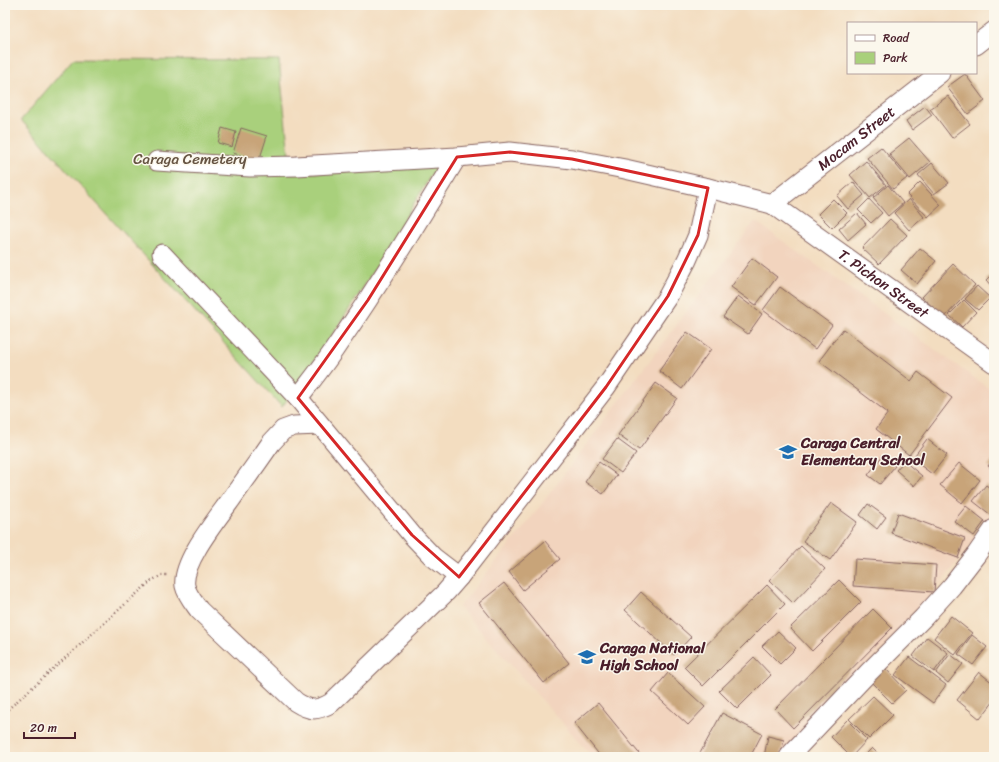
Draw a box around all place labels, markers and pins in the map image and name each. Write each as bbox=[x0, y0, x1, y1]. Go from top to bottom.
place label: Caraga Central Elementary School bbox=[800, 430, 926, 473]
school or university icon: Caraga Central Elementary School bbox=[778, 442, 798, 462]
place label: Caraga National High School bbox=[599, 635, 706, 678]
school or university icon: Caraga National High School bbox=[577, 647, 597, 667]

